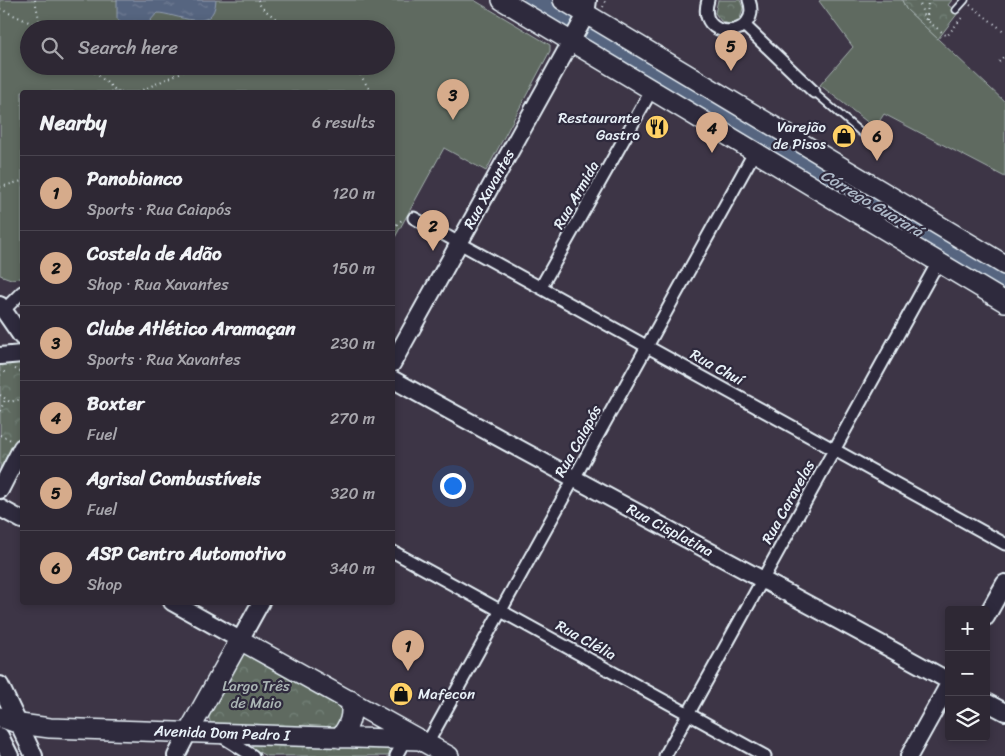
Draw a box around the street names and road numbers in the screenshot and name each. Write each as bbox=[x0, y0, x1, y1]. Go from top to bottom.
street label: Rua Xavantes bbox=[456, 144, 522, 234]
street label: Rua Armida bbox=[546, 155, 606, 234]
street label: Rua Chuí bbox=[685, 342, 750, 393]
street label: Rua Caiapós bbox=[547, 400, 609, 482]
street label: Rua Caravelas bbox=[754, 455, 822, 549]
street label: Rua Cisplatina bbox=[622, 496, 718, 564]
street label: Rua Clélia bbox=[551, 613, 622, 668]
street label: Avenida Dom Pedro I bbox=[153, 718, 291, 748]

